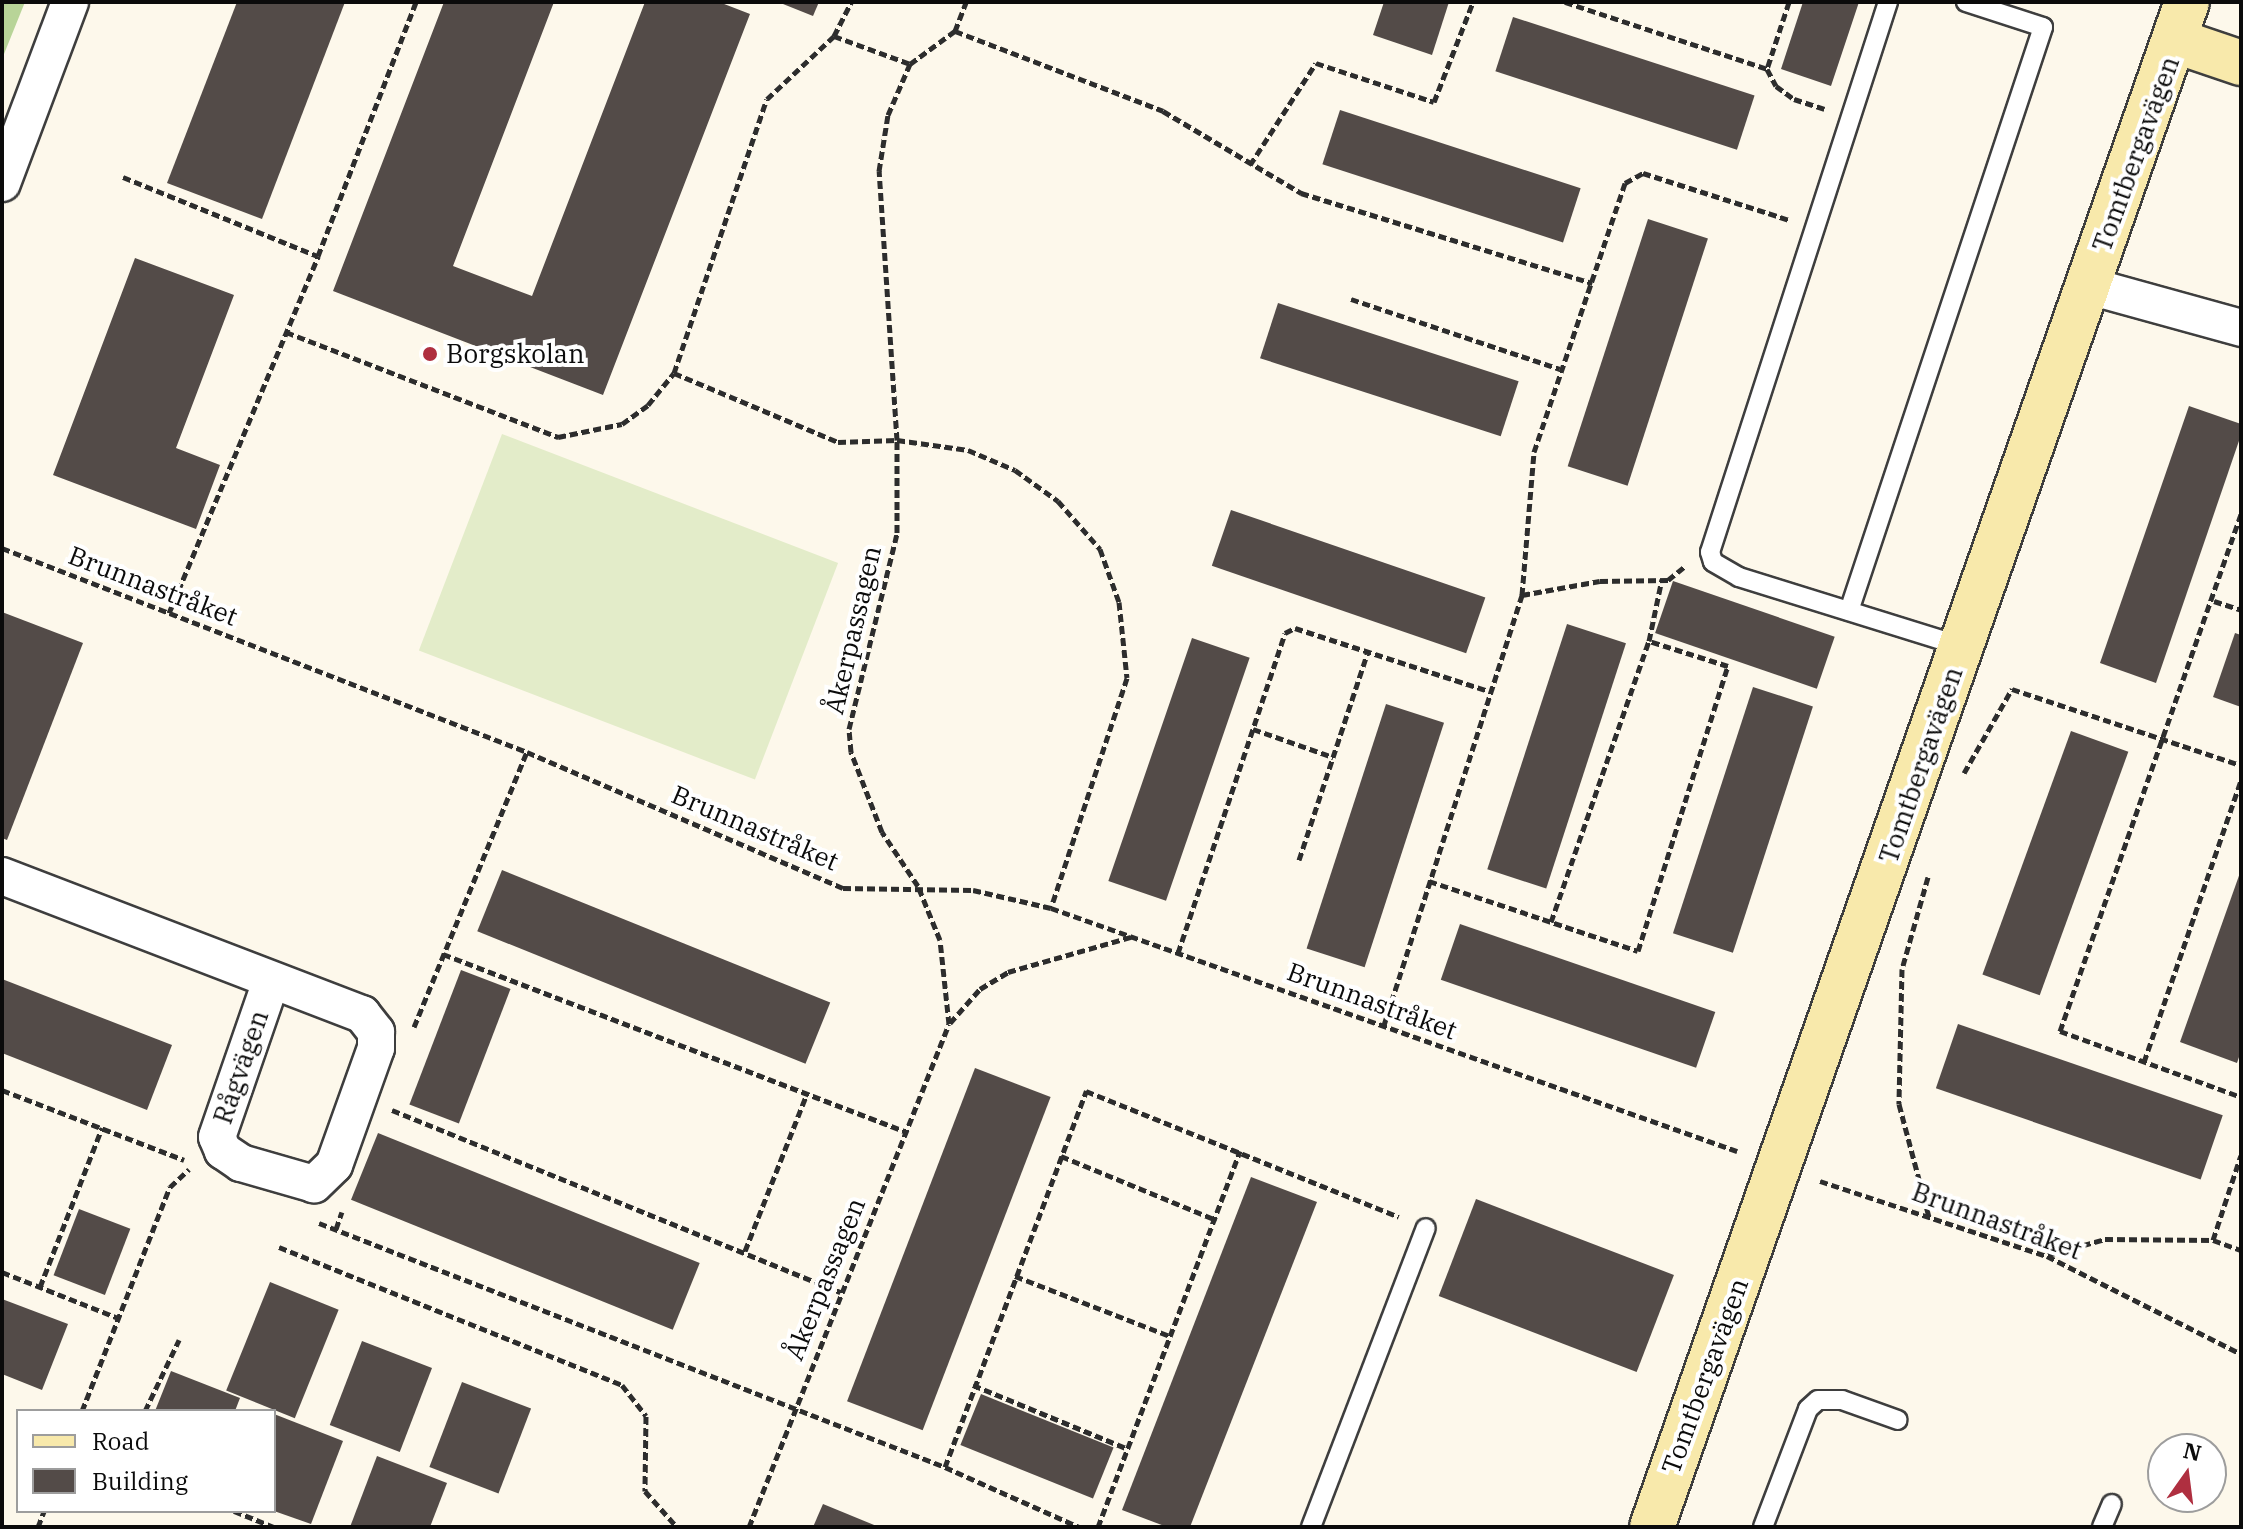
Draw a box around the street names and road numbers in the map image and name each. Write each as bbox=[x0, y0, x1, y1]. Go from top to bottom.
street label: Tomtbergavägen bbox=[2086, 52, 2186, 256]
street label: Brunnastråket bbox=[64, 539, 242, 633]
street label: Åkerpassagen bbox=[818, 543, 888, 717]
street label: Tomtbergavägen bbox=[1873, 663, 1969, 867]
street label: Brunnastråket bbox=[667, 779, 843, 877]
street label: Brunnastråket bbox=[1283, 956, 1461, 1046]
street label: Rågvägen bbox=[207, 1006, 275, 1128]
street label: Brunnastråket bbox=[1908, 1176, 2086, 1266]
street label: Åkerpassagen bbox=[778, 1193, 872, 1365]
street label: Tomtbergavägen bbox=[1655, 1274, 1755, 1478]

